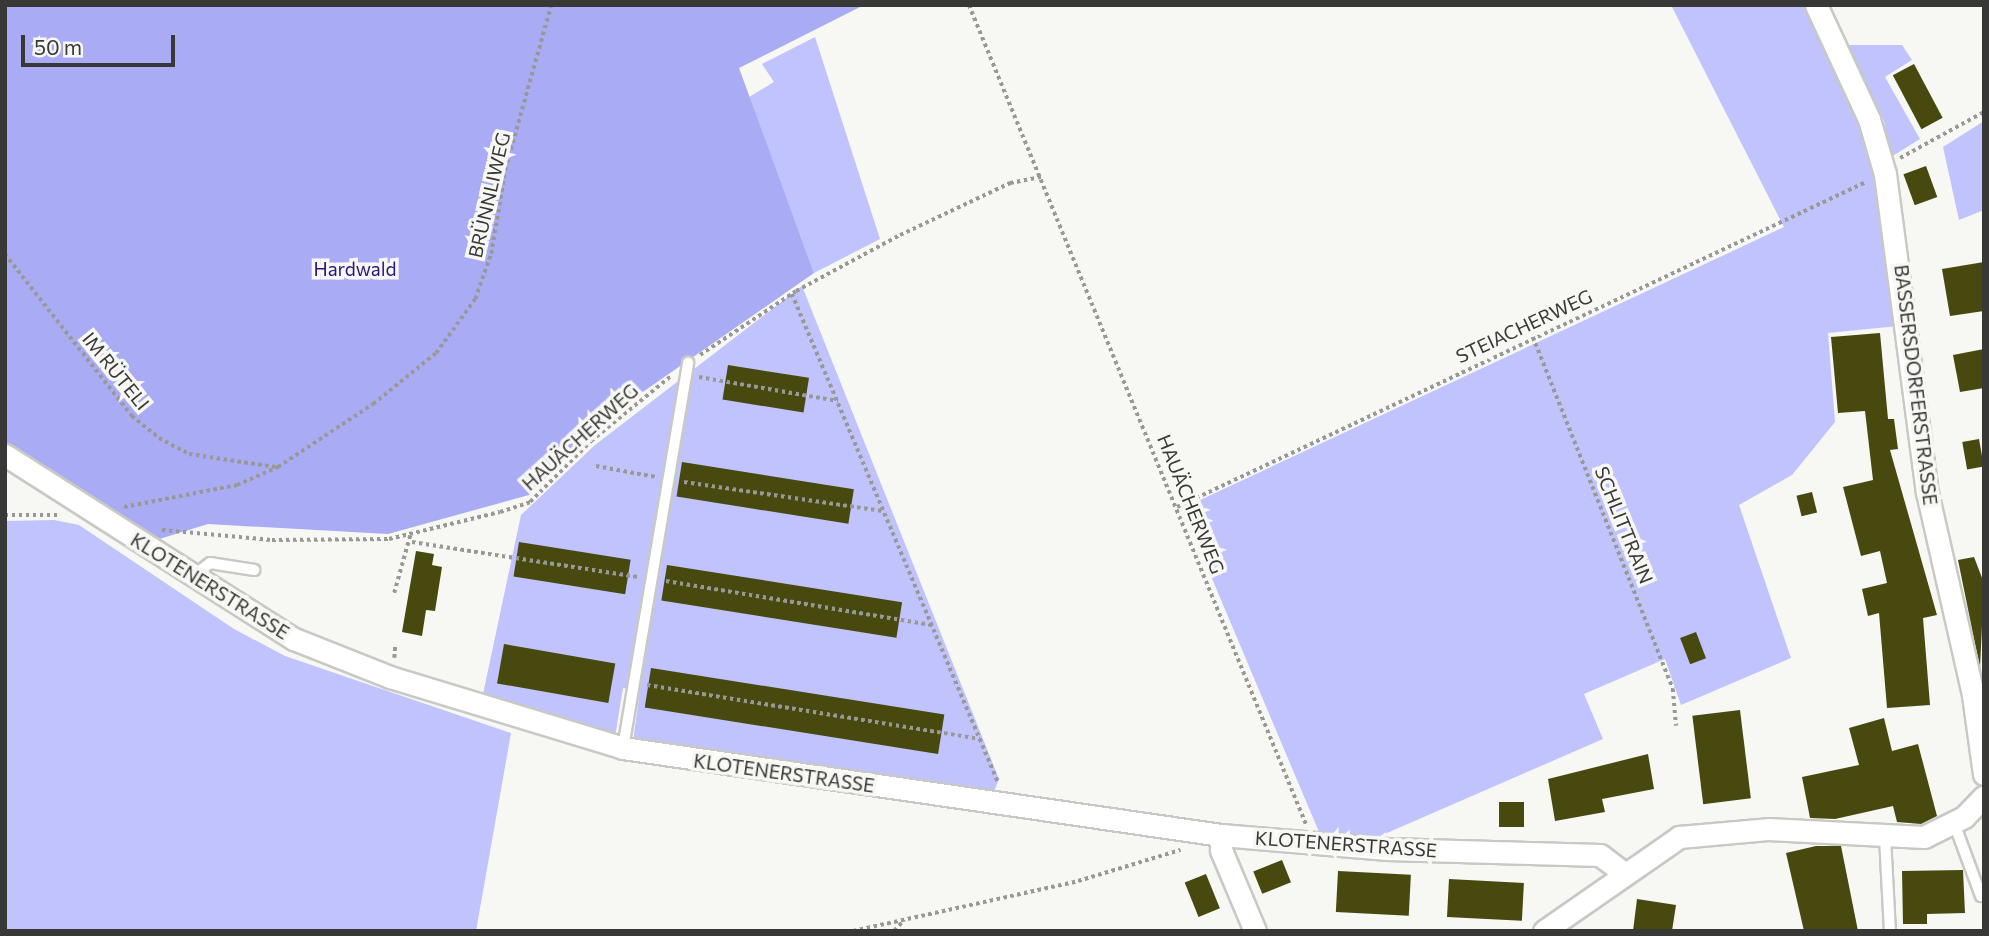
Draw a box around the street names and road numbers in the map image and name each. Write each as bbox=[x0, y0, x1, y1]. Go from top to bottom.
street label: BRÜNNLIWEG bbox=[464, 130, 514, 260]
street label: BASSERSDORFERSTRASSE bbox=[1890, 263, 1942, 507]
street label: STEIACHERWEG bbox=[1452, 284, 1596, 368]
street label: IM RÜTELI bbox=[78, 328, 154, 414]
street label: HAUÄCHERWEG bbox=[517, 379, 643, 495]
street label: HAUÄCHERWEG bbox=[1153, 431, 1229, 577]
street label: SCHLITTRAIN bbox=[1590, 463, 1658, 587]
street label: KLOTENERSTRASSE bbox=[127, 528, 293, 644]
street label: KLOTENERSTRASSE bbox=[692, 749, 876, 797]
street label: KLOTENERSTRASSE bbox=[1254, 826, 1438, 862]

